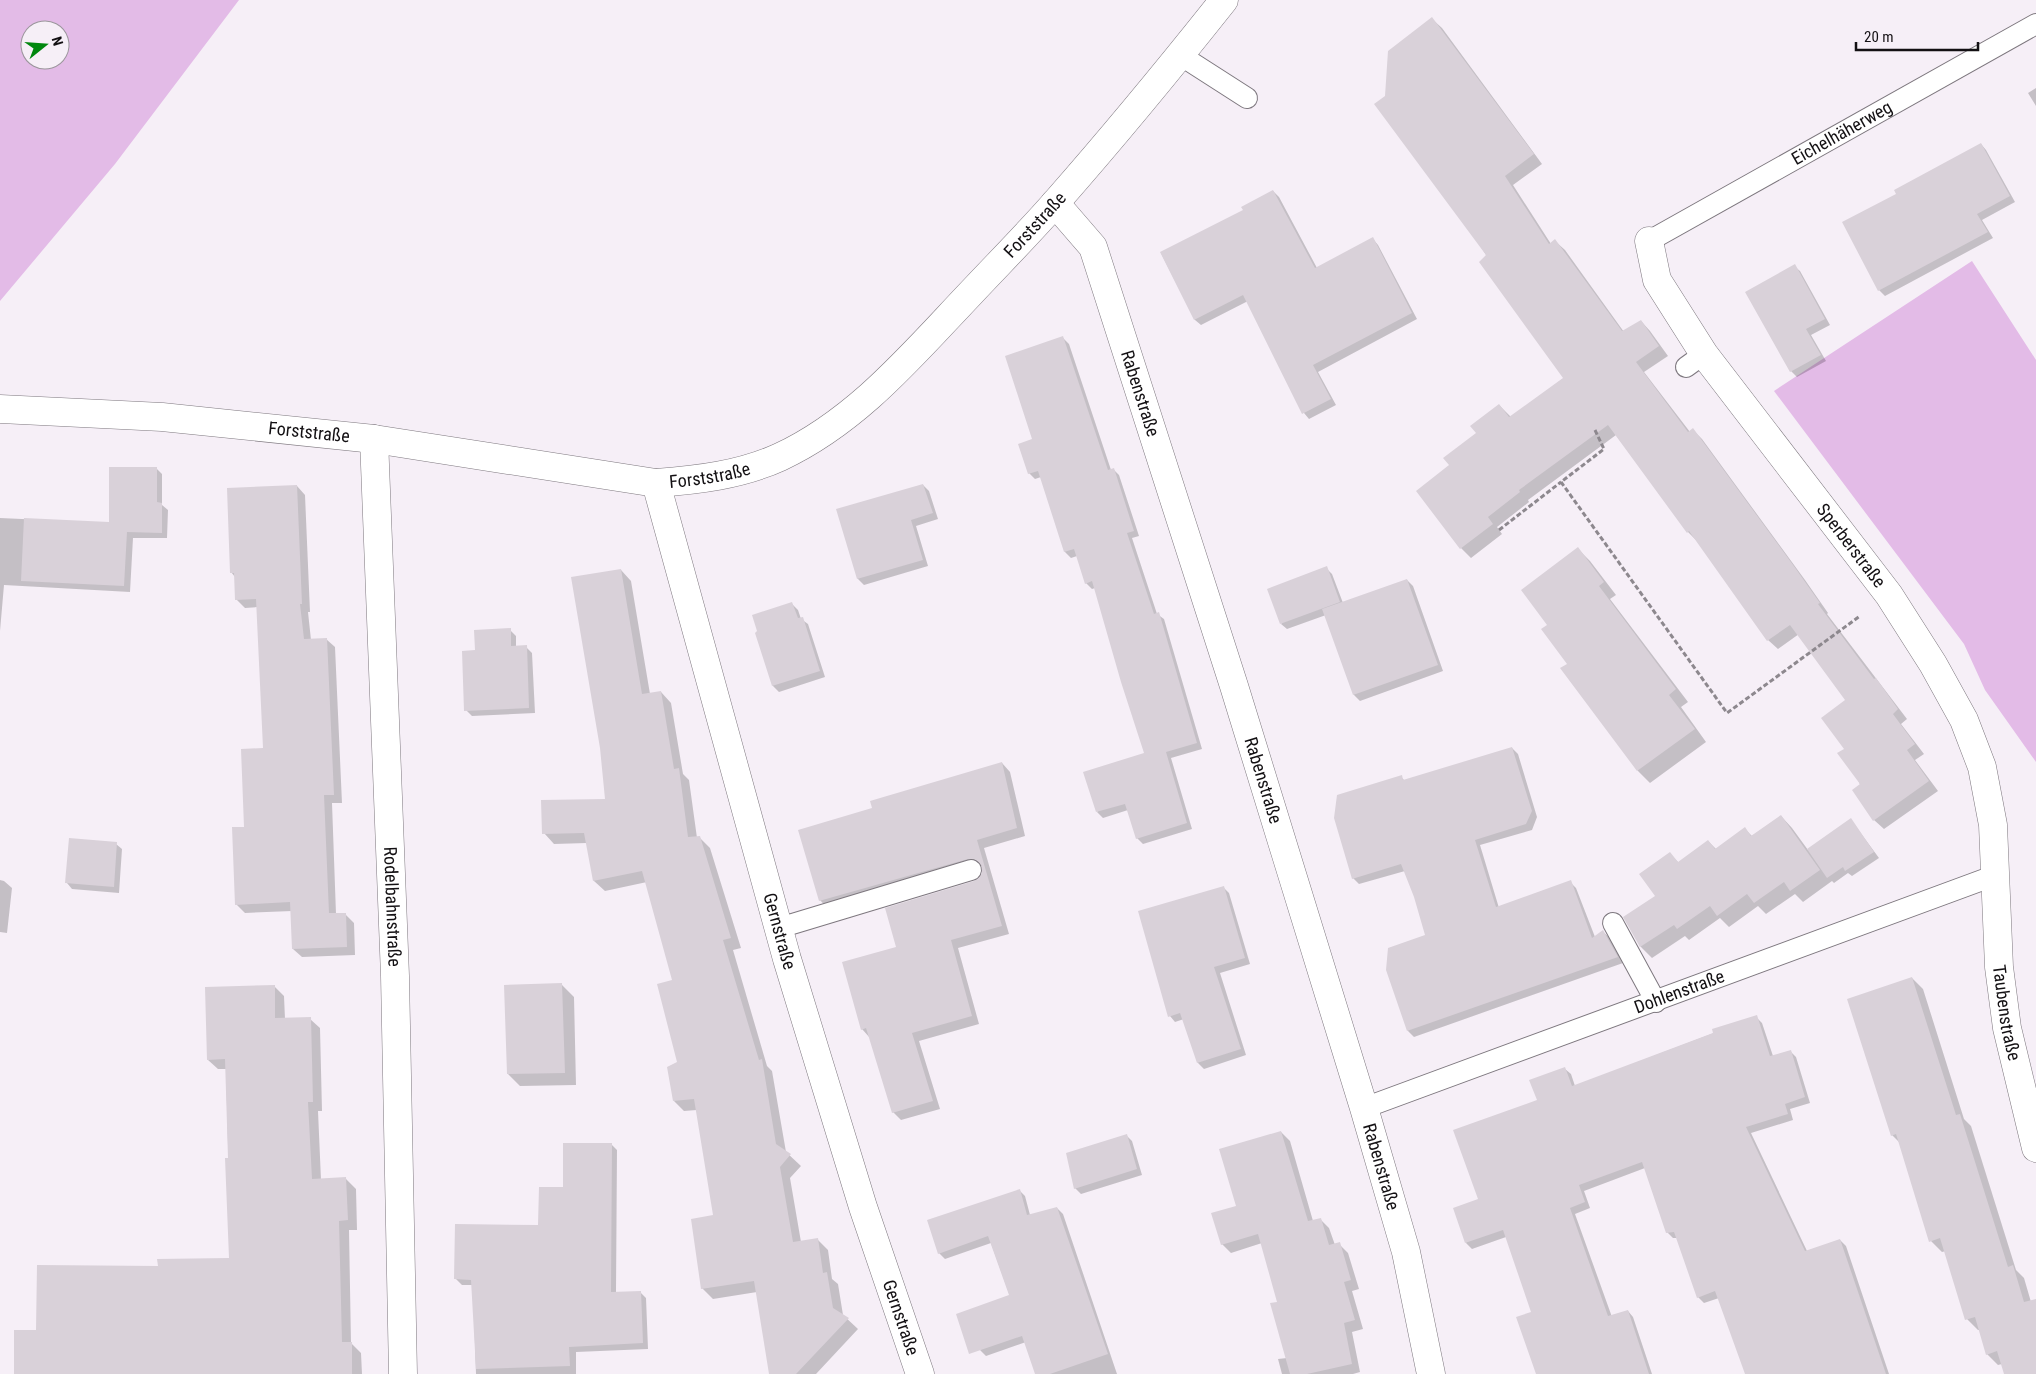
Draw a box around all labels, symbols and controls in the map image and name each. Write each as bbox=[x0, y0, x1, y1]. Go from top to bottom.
north arrow bbox=[20, 20, 70, 70]
scale bar bbox=[1856, 20, 1978, 52]
text: 20 m bbox=[1864, 28, 1894, 46]
text: N bbox=[49, 35, 66, 48]
street label: Eichelhäherweg bbox=[1788, 96, 1895, 169]
street label: Forststraße bbox=[999, 187, 1070, 262]
street label: Rabenstraße bbox=[1117, 348, 1164, 439]
street label: Forststraße bbox=[267, 417, 351, 446]
street label: Forststraße bbox=[668, 458, 752, 492]
street label: Sperberstraße bbox=[1813, 499, 1890, 591]
street label: Rabenstraße bbox=[1240, 734, 1287, 826]
street label: Rodelbahnstraße bbox=[380, 846, 406, 967]
street label: Gernstraße bbox=[759, 891, 801, 972]
street label: Taubenstraße bbox=[1989, 963, 2026, 1063]
street label: Dohlenstraße bbox=[1631, 965, 1727, 1017]
street label: Rabenstraße bbox=[1359, 1121, 1404, 1212]
street label: Gernstraße bbox=[879, 1277, 924, 1358]

